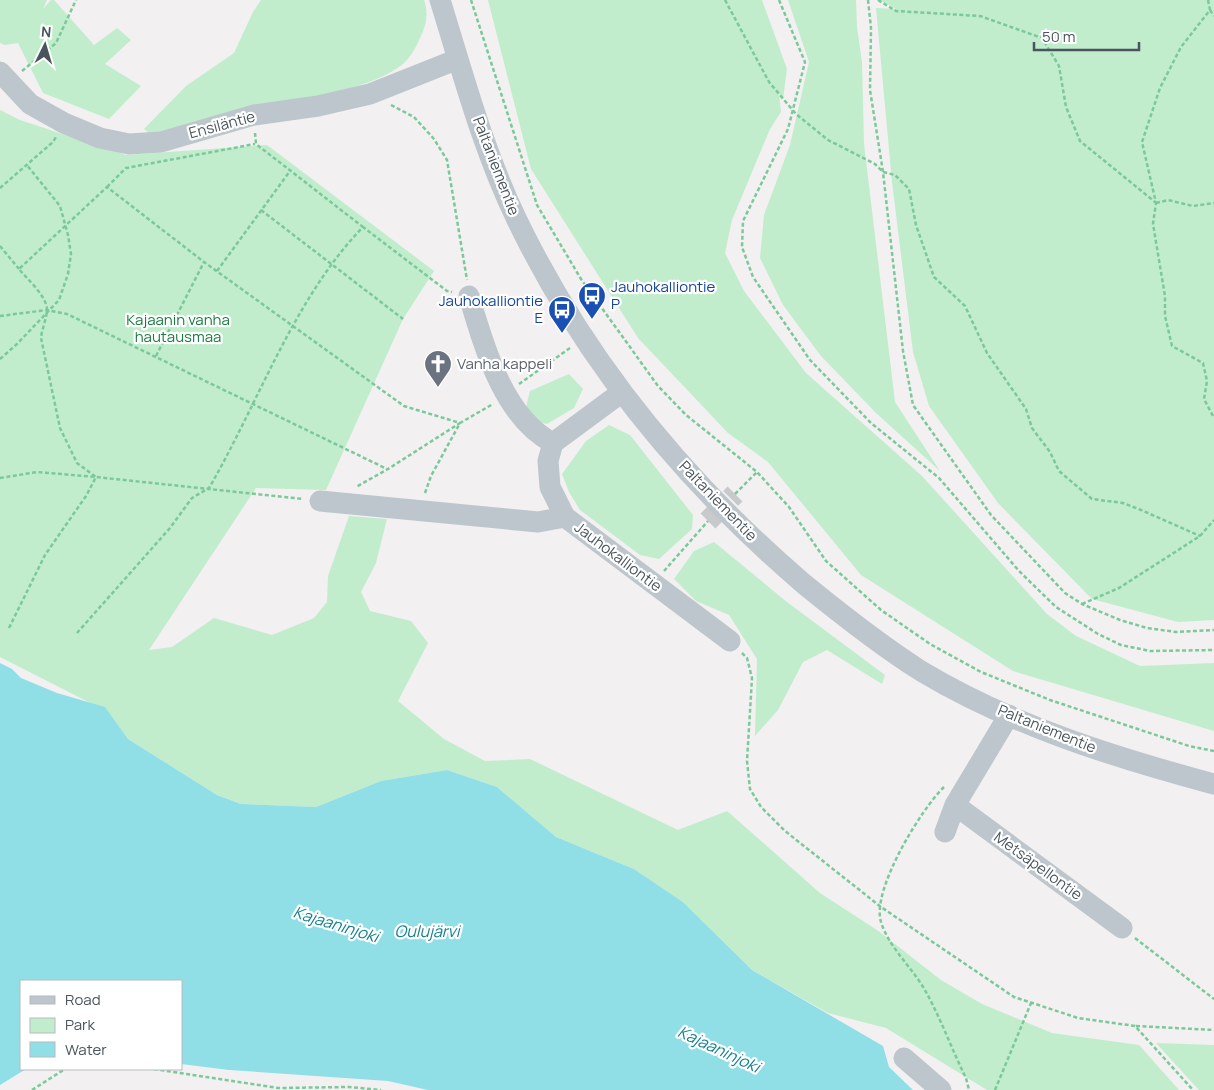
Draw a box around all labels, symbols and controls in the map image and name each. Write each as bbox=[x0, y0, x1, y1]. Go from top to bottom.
north arrow bbox=[20, 20, 70, 70]
scale bar bbox=[1034, 20, 1139, 52]
text: N bbox=[40, 22, 52, 41]
text: 50 m bbox=[1042, 26, 1076, 47]
street label: Ensiläntie bbox=[186, 106, 258, 143]
street label: Paltaniementie bbox=[468, 113, 525, 218]
place label: Jauhokalliontie P bbox=[611, 276, 716, 314]
bus stop icon: Jauhokalliontie P bbox=[577, 281, 607, 320]
place label: Jauhokalliontie E bbox=[439, 290, 543, 328]
bus stop icon: Jauhokalliontie E bbox=[547, 295, 577, 334]
park label: Kajaanin vanha hautausmaa bbox=[126, 309, 230, 347]
church icon: Vanha kappeli bbox=[423, 349, 453, 388]
place label: Vanha kappeli bbox=[457, 353, 552, 374]
street label: Paltaniementie bbox=[675, 456, 762, 546]
street label: Jauhokalliontie bbox=[570, 517, 666, 597]
street label: Paltaniementie bbox=[995, 699, 1100, 758]
street label: Metsäpellontie bbox=[990, 826, 1087, 905]
water label: Kajaaninjoki bbox=[291, 901, 383, 948]
water label: Oulujärvi bbox=[395, 920, 462, 942]
legend bbox=[20, 980, 182, 1070]
text: Road bbox=[65, 989, 101, 1010]
text: Park bbox=[65, 1014, 95, 1035]
water label: Kajaaninjoki bbox=[674, 1020, 766, 1079]
text: Water bbox=[65, 1039, 107, 1060]

